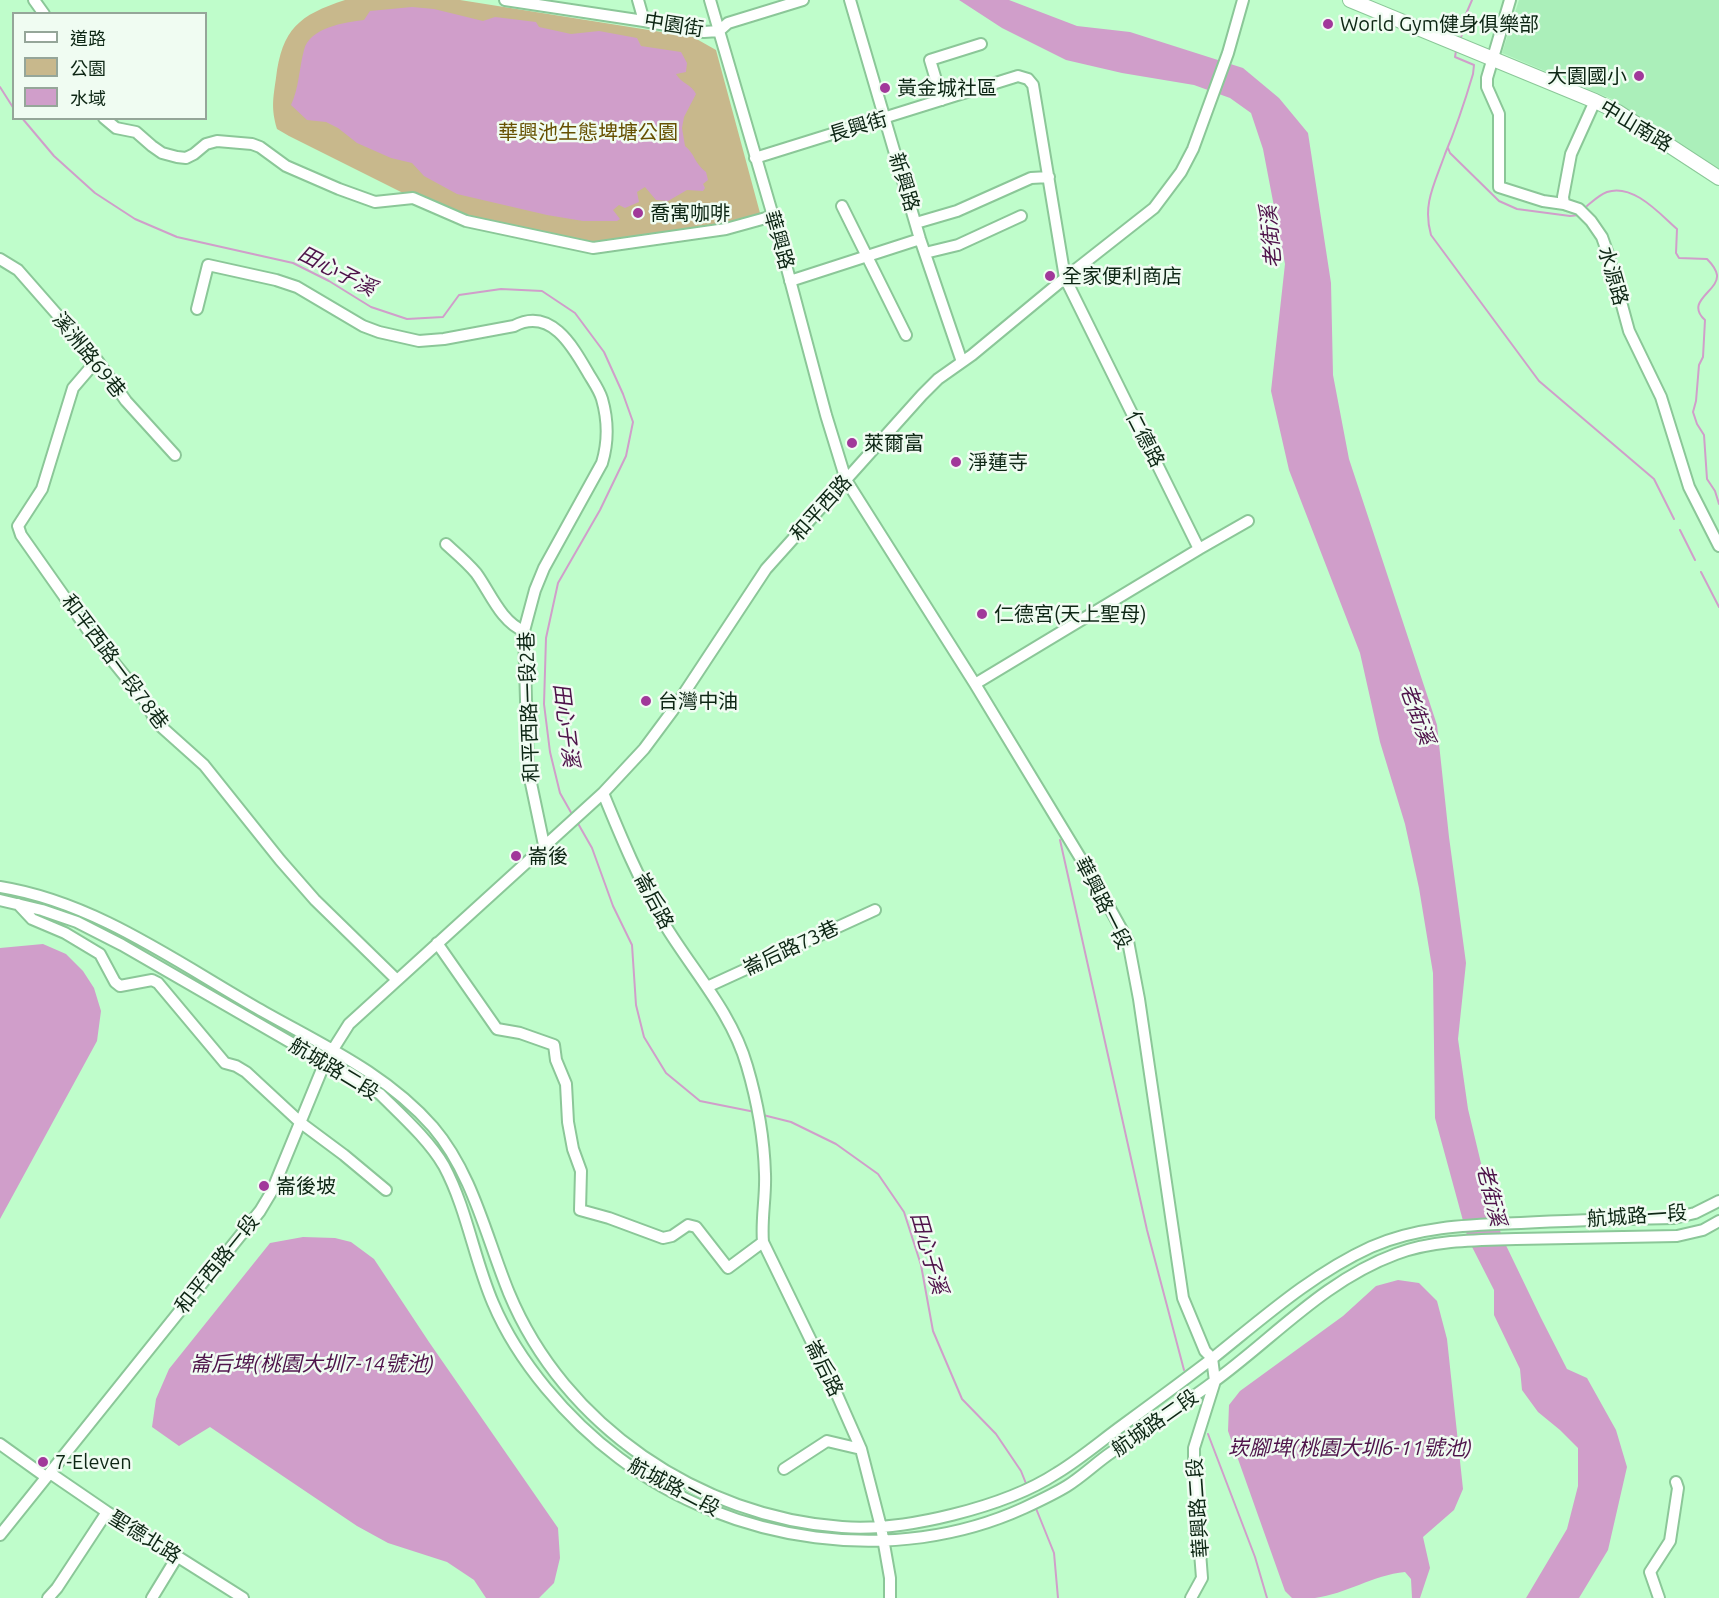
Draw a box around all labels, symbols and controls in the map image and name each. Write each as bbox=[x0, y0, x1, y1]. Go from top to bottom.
street label: 中園街 bbox=[642, 8, 706, 42]
legend bbox=[12, 12, 207, 120]
place label: World Gym健身俱樂部 bbox=[1340, 12, 1539, 36]
marker: World Gym健身俱樂部 bbox=[1321, 17, 1335, 31]
text: 道路 bbox=[70, 28, 106, 48]
text: 公園 bbox=[70, 58, 106, 78]
place label: 大園國小 bbox=[1547, 64, 1627, 88]
marker: 大園國小 bbox=[1632, 69, 1646, 83]
place label: 黃金城社區 bbox=[897, 76, 997, 100]
marker: 黃金城社區 bbox=[878, 81, 892, 95]
text: 水域 bbox=[70, 88, 106, 108]
street label: 中山南路 bbox=[1596, 95, 1676, 157]
street label: 長興街 bbox=[826, 107, 890, 147]
park label: 華興池生態埤塘公園 bbox=[498, 120, 678, 144]
street label: 新興路 bbox=[884, 150, 924, 214]
place label: 喬寓咖啡 bbox=[650, 201, 730, 225]
water label: 老街溪 bbox=[1256, 205, 1286, 269]
marker: 喬寓咖啡 bbox=[631, 206, 645, 220]
street label: 華興路 bbox=[759, 208, 799, 272]
water label: 田心子溪 bbox=[294, 241, 380, 301]
street label: 水源路 bbox=[1593, 244, 1633, 308]
place label: 全家便利商店 bbox=[1062, 264, 1182, 288]
marker: 全家便利商店 bbox=[1043, 269, 1057, 283]
street label: 溪洲路69巷 bbox=[47, 308, 131, 402]
street label: 仁德路 bbox=[1121, 407, 1169, 471]
place label: 萊爾富 bbox=[864, 431, 924, 455]
marker: 萊爾富 bbox=[845, 436, 859, 450]
place label: 淨蓮寺 bbox=[968, 450, 1028, 474]
marker: 淨蓮寺 bbox=[949, 455, 963, 469]
street label: 和平西路 bbox=[785, 470, 857, 546]
street label: 和平西路一段78巷 bbox=[57, 590, 173, 734]
place label: 仁德宮(天上聖母) bbox=[994, 602, 1147, 626]
marker: 仁德宮(天上聖母) bbox=[975, 607, 989, 621]
street label: 和平西路一段2巷 bbox=[514, 631, 544, 783]
water label: 老街溪 bbox=[1394, 680, 1440, 748]
water label: 田心子溪 bbox=[548, 682, 584, 768]
place label: 台灣中油 bbox=[658, 689, 738, 713]
marker: 台灣中油 bbox=[639, 694, 653, 708]
place label: 崙後 bbox=[528, 844, 568, 868]
marker: 崙後 bbox=[509, 849, 523, 863]
street label: 華興路一段 bbox=[1070, 853, 1136, 953]
street label: 崙后路 bbox=[629, 869, 679, 933]
street label: 崙后路73巷 bbox=[739, 915, 843, 981]
street label: 航城路二段 bbox=[285, 1033, 383, 1105]
water label: 老街溪 bbox=[1471, 1161, 1511, 1229]
place label: 崙後坡 bbox=[276, 1174, 336, 1198]
marker: 崙後坡 bbox=[257, 1179, 271, 1193]
street label: 航城路一段 bbox=[1586, 1201, 1688, 1231]
water label: 田心子溪 bbox=[905, 1209, 953, 1297]
street label: 和平西路一段 bbox=[170, 1210, 264, 1318]
street label: 崙后路 bbox=[800, 1336, 848, 1400]
water label: 崙后埤(桃園大圳7-14號池) bbox=[190, 1351, 434, 1377]
street label: 航城路二段 bbox=[1107, 1384, 1203, 1462]
water label: 崁腳埤(桃園大圳6-11號池) bbox=[1228, 1435, 1472, 1461]
place label: 7-Eleven bbox=[55, 1450, 132, 1474]
street label: 航城路二段 bbox=[624, 1453, 724, 1521]
marker: 7-Eleven bbox=[36, 1455, 50, 1469]
street label: 華興路二段 bbox=[1183, 1457, 1213, 1559]
street label: 聖德北路 bbox=[105, 1506, 185, 1568]

